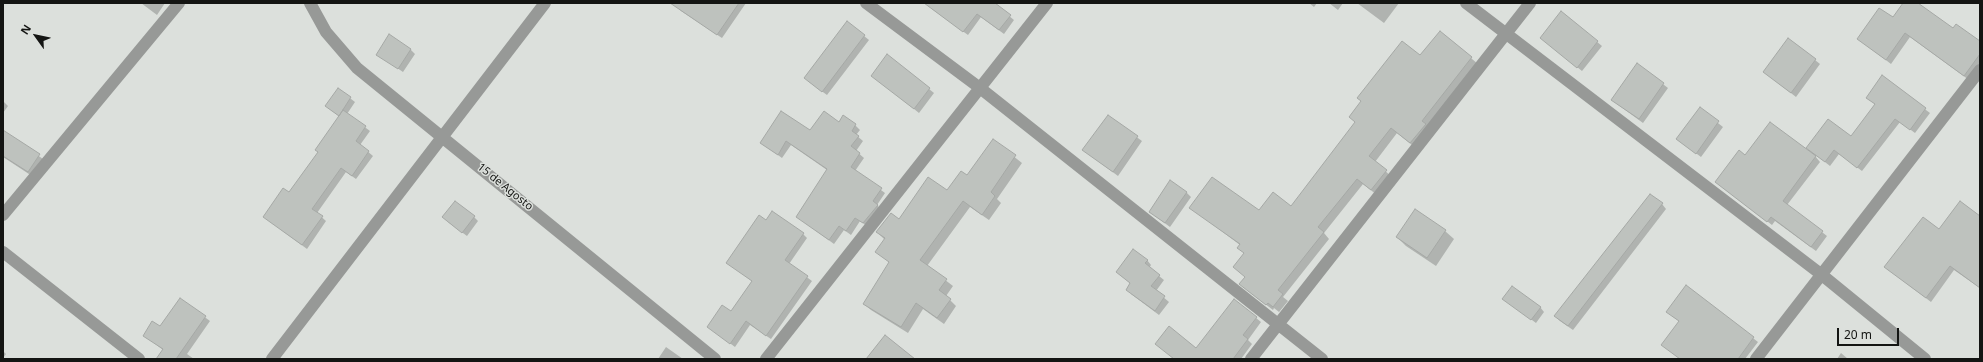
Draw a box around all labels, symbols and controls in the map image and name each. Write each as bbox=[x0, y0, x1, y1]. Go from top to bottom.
north arrow bbox=[16, 16, 56, 56]
text: N bbox=[17, 21, 34, 37]
street label: 15 de Agosto bbox=[475, 161, 535, 213]
scale bar bbox=[1839, 320, 1901, 346]
text: 20 m bbox=[1844, 326, 1872, 343]

